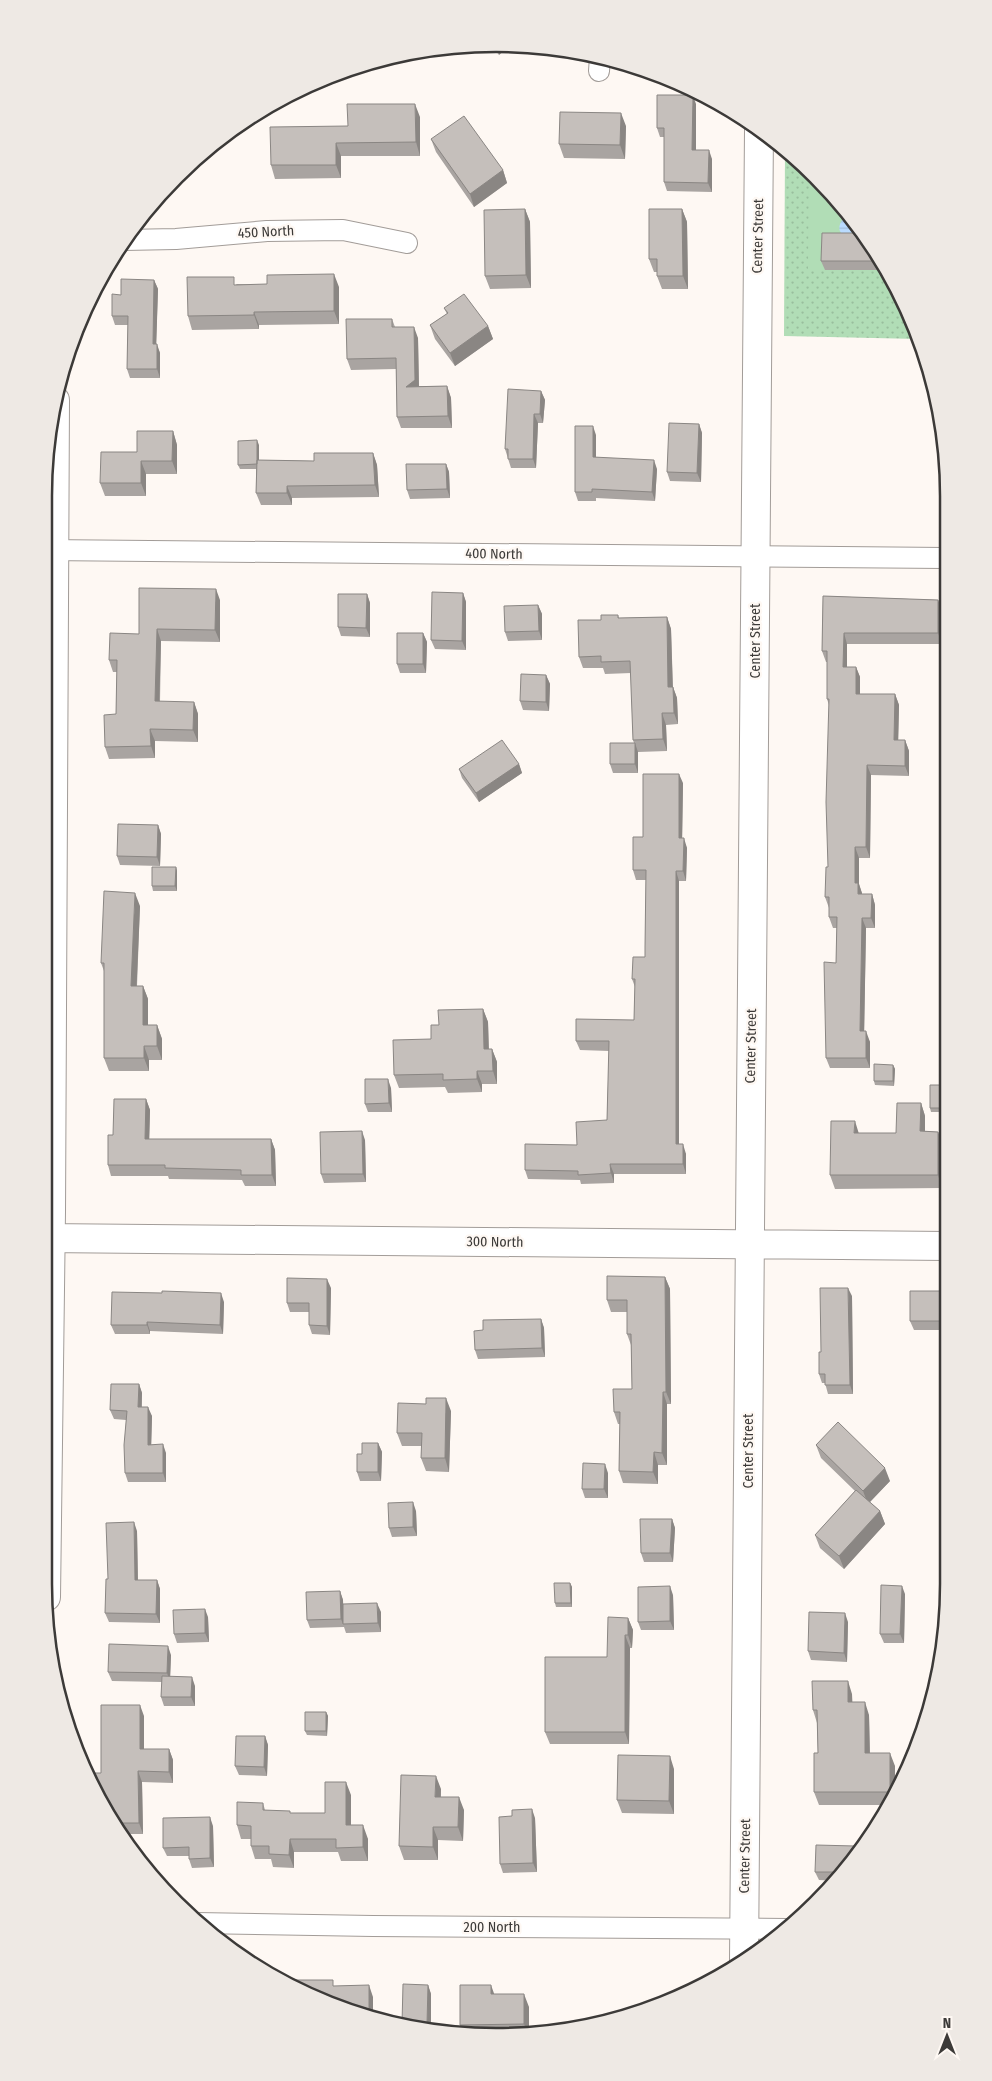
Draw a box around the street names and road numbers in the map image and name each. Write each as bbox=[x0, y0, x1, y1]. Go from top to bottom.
street label: Center Street bbox=[749, 198, 767, 274]
street label: 450 North bbox=[237, 222, 295, 242]
street label: 400 North bbox=[465, 545, 523, 563]
street label: Center Street bbox=[747, 603, 764, 679]
street label: Center Street bbox=[742, 1008, 760, 1084]
street label: 300 North bbox=[466, 1233, 524, 1251]
street label: Center Street bbox=[740, 1413, 757, 1489]
street label: Center Street bbox=[736, 1818, 754, 1894]
street label: 200 North bbox=[464, 1919, 520, 1936]

